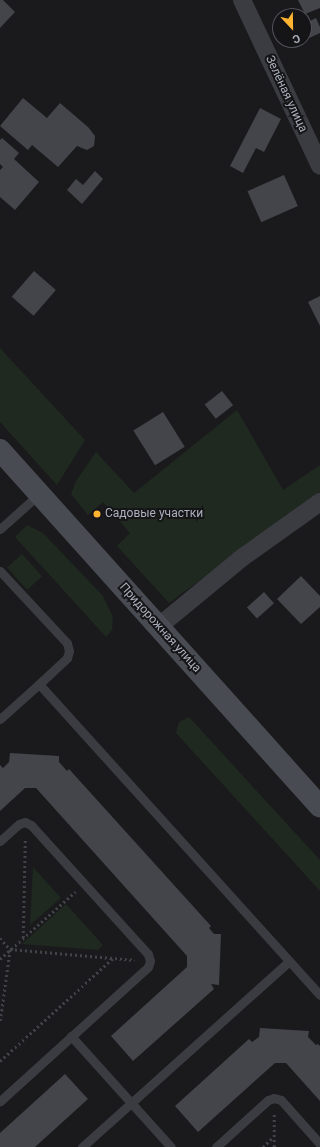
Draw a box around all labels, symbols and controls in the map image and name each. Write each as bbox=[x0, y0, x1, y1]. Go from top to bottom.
north arrow bbox=[272, 8, 312, 48]
text: С bbox=[291, 31, 302, 46]
street label: Зелёная улица bbox=[262, 53, 310, 135]
place label: Садовые участки bbox=[105, 507, 203, 521]
marker: Садовые участки bbox=[92, 509, 102, 519]
street label: Придорожная улица bbox=[116, 580, 204, 676]

